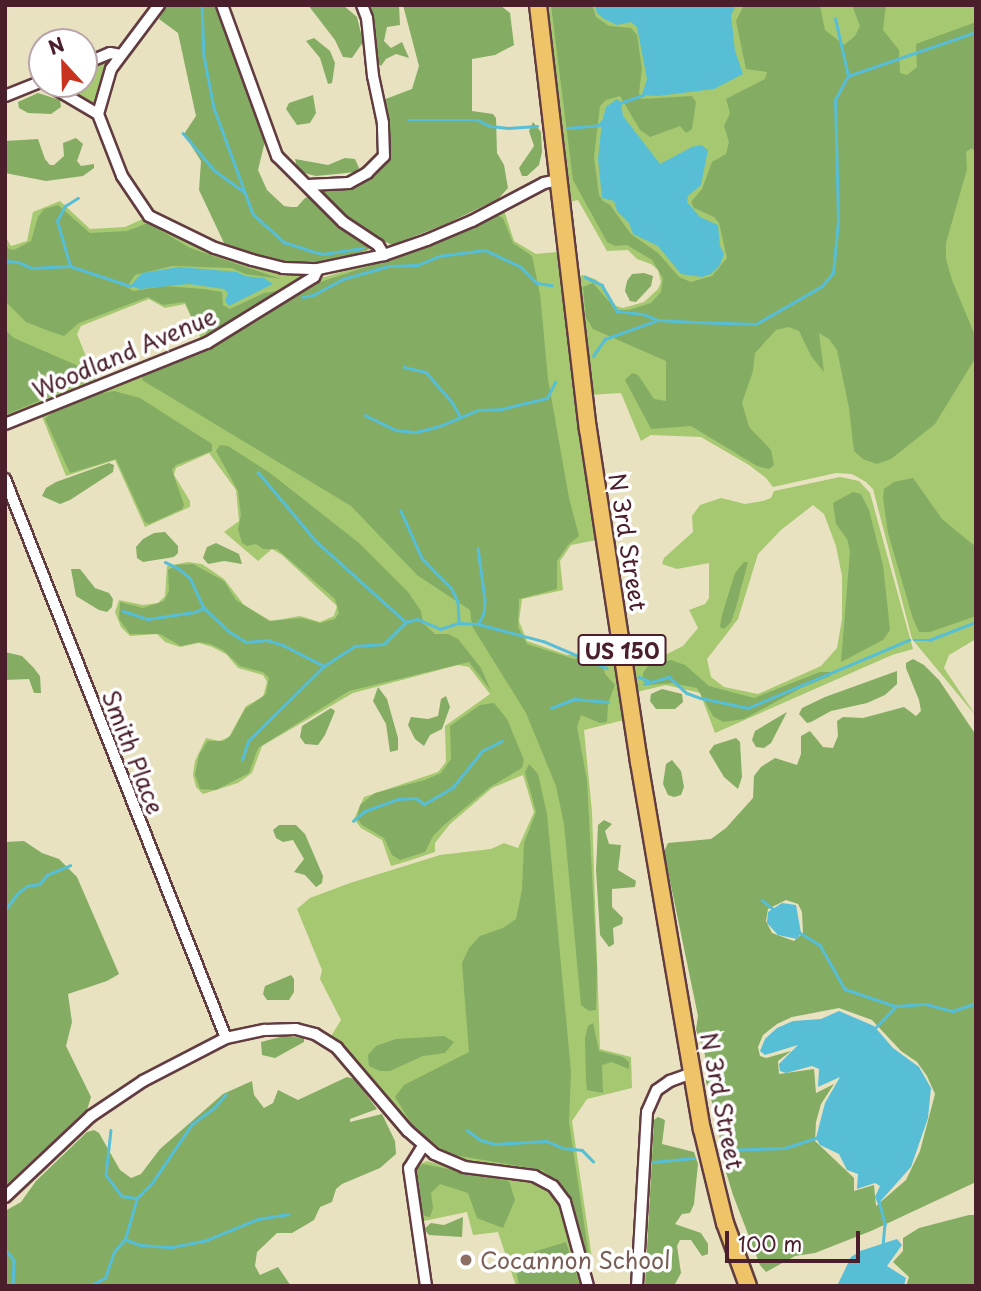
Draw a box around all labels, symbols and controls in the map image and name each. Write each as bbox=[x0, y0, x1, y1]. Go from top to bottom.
north arrow bbox=[28, 28, 98, 98]
text: N bbox=[44, 30, 68, 61]
street label: Woodland Avenue bbox=[29, 302, 219, 404]
street label: N 3rd Street bbox=[603, 470, 653, 614]
road number: US 150 bbox=[576, 632, 668, 668]
street label: Smith Place bbox=[97, 686, 169, 818]
street label: N 3rd Street bbox=[695, 1029, 749, 1173]
scale bar bbox=[729, 1218, 864, 1262]
text: 100 m bbox=[738, 1227, 802, 1259]
place label: Cocannon School bbox=[480, 1246, 671, 1274]
marker: Cocannon School bbox=[458, 1252, 474, 1268]

